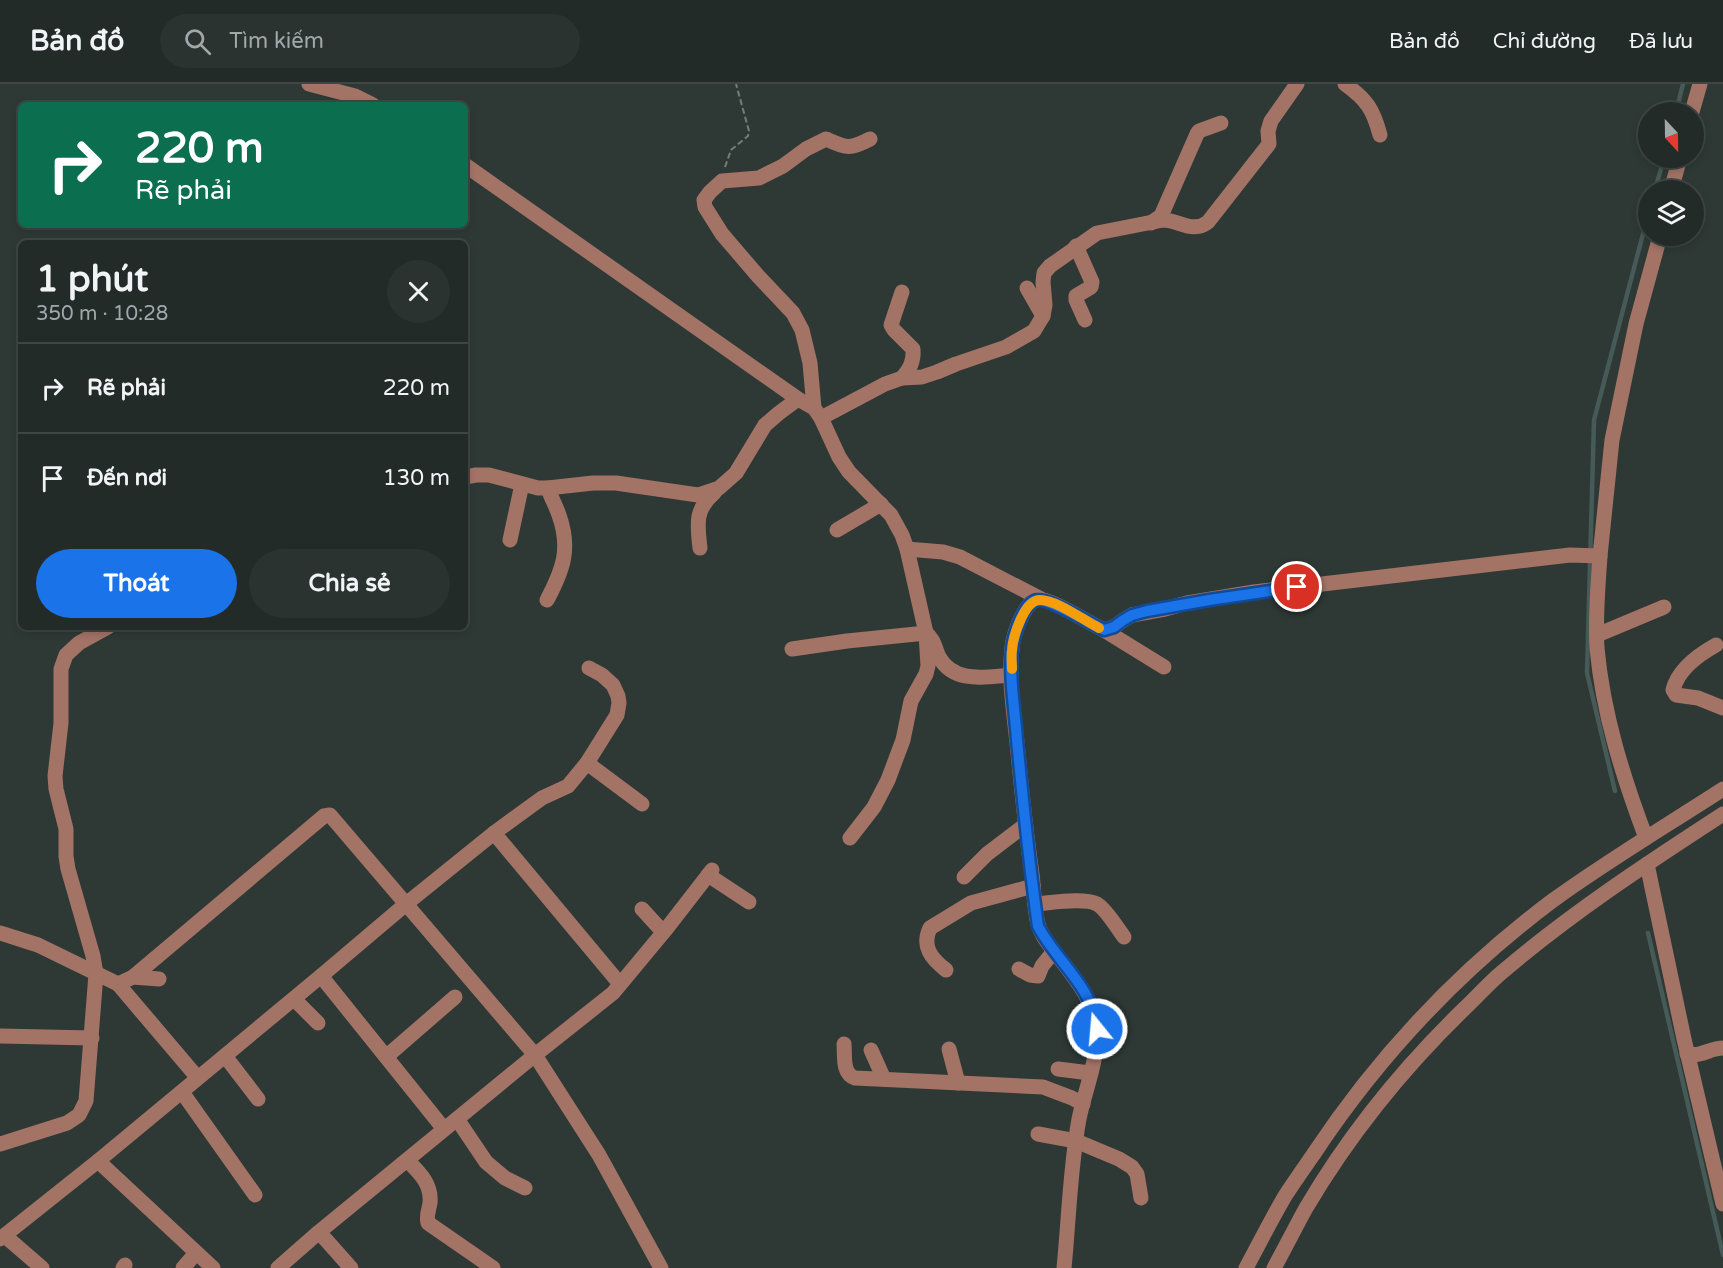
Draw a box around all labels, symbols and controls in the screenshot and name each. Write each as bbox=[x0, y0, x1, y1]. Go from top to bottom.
search box bbox=[160, 14, 580, 68]
text: Bản đồ bbox=[30, 24, 124, 58]
icon: search bbox=[181, 25, 214, 58]
text: Tìm kiếm bbox=[229, 28, 324, 54]
text: Bản đồ bbox=[1389, 29, 1460, 54]
text: Chỉ đường bbox=[1493, 29, 1596, 54]
text: Đã lưu bbox=[1629, 29, 1693, 54]
north arrow bbox=[1638, 102, 1704, 168]
map controls bbox=[1638, 102, 1704, 246]
text: 220 m bbox=[135, 123, 264, 174]
icon: right bbox=[36, 126, 114, 204]
text: Rẽ phải bbox=[135, 174, 232, 207]
button: layers bbox=[1638, 180, 1704, 246]
text: 1 phút bbox=[36, 258, 148, 301]
button: close bbox=[387, 260, 450, 323]
text: 350 m · 10:28 bbox=[36, 302, 168, 326]
icon: right bbox=[36, 372, 69, 405]
text: Rẽ phải bbox=[87, 375, 166, 401]
text: 220 m bbox=[383, 375, 450, 401]
icon: arrive bbox=[36, 462, 69, 495]
text: Đến nơi bbox=[87, 465, 167, 491]
text: 130 m bbox=[383, 465, 450, 491]
button: Thoát bbox=[36, 549, 237, 618]
button: Chia sẻ bbox=[249, 549, 450, 618]
pin bbox=[1271, 561, 1322, 612]
icon: arrive bbox=[1280, 570, 1313, 603]
position arrow bbox=[1065, 997, 1129, 1061]

